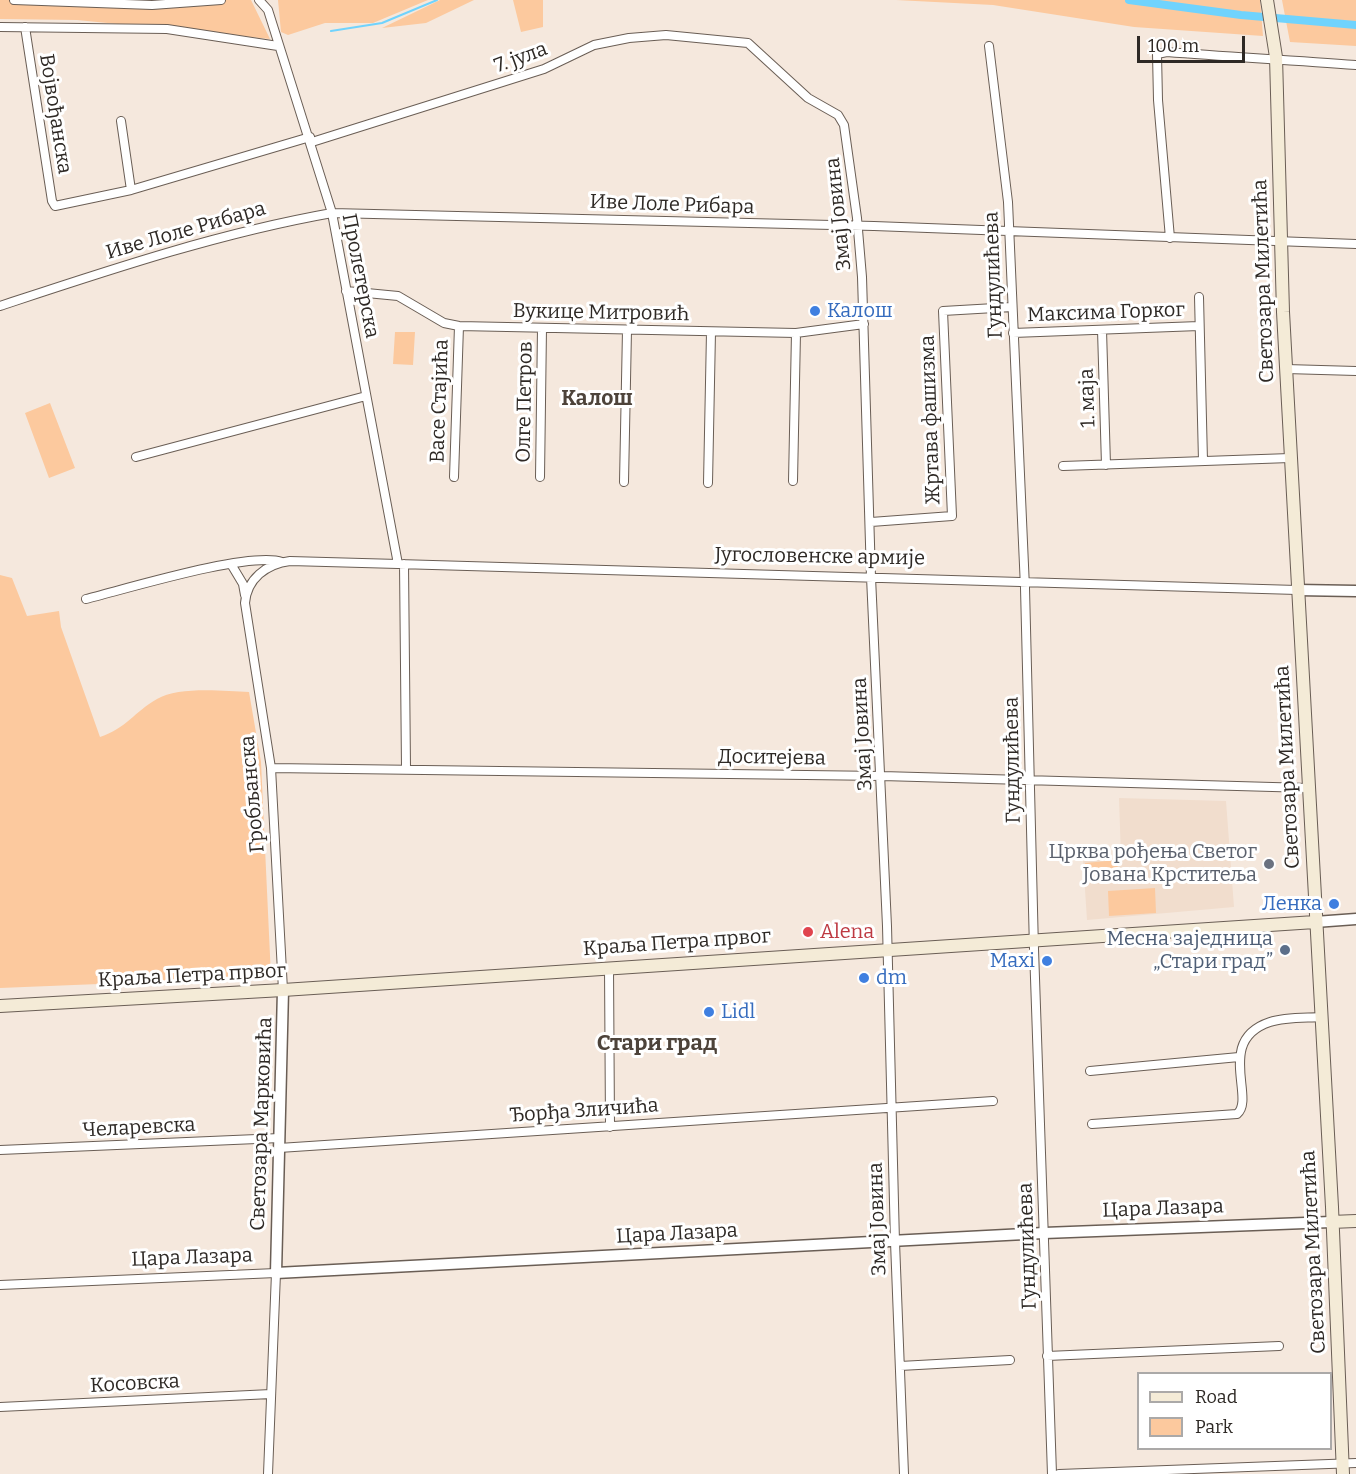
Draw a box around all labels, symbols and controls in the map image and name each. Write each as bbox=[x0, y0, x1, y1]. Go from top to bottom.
scale bar bbox=[1140, 24, 1248, 62]
text: 100 m bbox=[1148, 35, 1199, 57]
street label: 7. јула bbox=[491, 37, 551, 79]
street label: Војвођанска bbox=[34, 52, 76, 176]
street label: Змај Јовина bbox=[821, 156, 857, 272]
street label: Светозара Милетића bbox=[1248, 179, 1280, 383]
street label: Иве Лоле Рибара bbox=[589, 190, 755, 220]
street label: Иве Лоле Рибара bbox=[103, 197, 269, 265]
street label: Гундулићева bbox=[980, 211, 1008, 339]
street label: Пролетерска bbox=[336, 212, 384, 340]
street label: Максима Горког bbox=[1027, 298, 1185, 328]
street label: Вукице Митровић bbox=[513, 299, 689, 327]
place label: Калош bbox=[827, 299, 893, 323]
marker: Калош bbox=[808, 304, 822, 318]
street label: Жртава фашизма bbox=[916, 335, 946, 505]
street label: Васе Стајића bbox=[426, 339, 454, 463]
street label: Олге Петров bbox=[512, 341, 538, 463]
street label: 1. маја bbox=[1075, 368, 1101, 428]
district label: Калош bbox=[561, 386, 633, 412]
street label: Југословенске армије bbox=[715, 543, 925, 571]
street label: Светозара Милетића bbox=[1271, 665, 1305, 869]
street label: Змај Јовина bbox=[848, 677, 878, 791]
street label: Гундулићева bbox=[1000, 696, 1026, 824]
street label: Гробљанска bbox=[236, 734, 270, 854]
street label: Доситејева bbox=[718, 745, 826, 771]
place label: Црква рођења Светог Јована Крститеља bbox=[1048, 840, 1257, 887]
marker: Црква рођења Светог Јована Крститеља bbox=[1262, 857, 1276, 871]
place label: Ленка bbox=[1262, 892, 1322, 916]
marker: Ленка bbox=[1327, 897, 1341, 911]
place label: Alena bbox=[820, 920, 874, 944]
street label: Краља Петра првог bbox=[582, 924, 772, 962]
marker: Alena bbox=[801, 925, 815, 939]
place label: Месна заједница „Стари град” bbox=[1106, 927, 1273, 974]
marker: Месна заједница „Стари град” bbox=[1278, 943, 1292, 957]
place label: Maxi bbox=[990, 949, 1035, 973]
marker: Maxi bbox=[1040, 954, 1054, 968]
street label: Краља Петра првог bbox=[97, 959, 287, 993]
place label: dm bbox=[876, 966, 907, 990]
marker: dm bbox=[857, 971, 871, 985]
place label: Lidl bbox=[721, 1000, 755, 1024]
marker: Lidl bbox=[702, 1005, 716, 1019]
street label: Светозара Марковића bbox=[246, 1017, 278, 1231]
district label: Стари град bbox=[597, 1031, 717, 1057]
street label: Ђорђа Зличића bbox=[509, 1094, 659, 1128]
street label: Челаревска bbox=[82, 1113, 196, 1143]
street label: Светозара Милетића bbox=[1297, 1150, 1331, 1354]
street label: Змај Јовина bbox=[864, 1162, 892, 1276]
street label: Гундулићева bbox=[1014, 1182, 1042, 1310]
street label: Цара Лазара bbox=[1102, 1195, 1224, 1223]
street label: Цара Лазара bbox=[616, 1219, 738, 1249]
street label: Цара Лазара bbox=[131, 1244, 253, 1272]
street label: Косовска bbox=[90, 1370, 180, 1398]
legend bbox=[1137, 1372, 1332, 1450]
text: Road bbox=[1195, 1386, 1237, 1408]
text: Park bbox=[1195, 1416, 1233, 1438]

